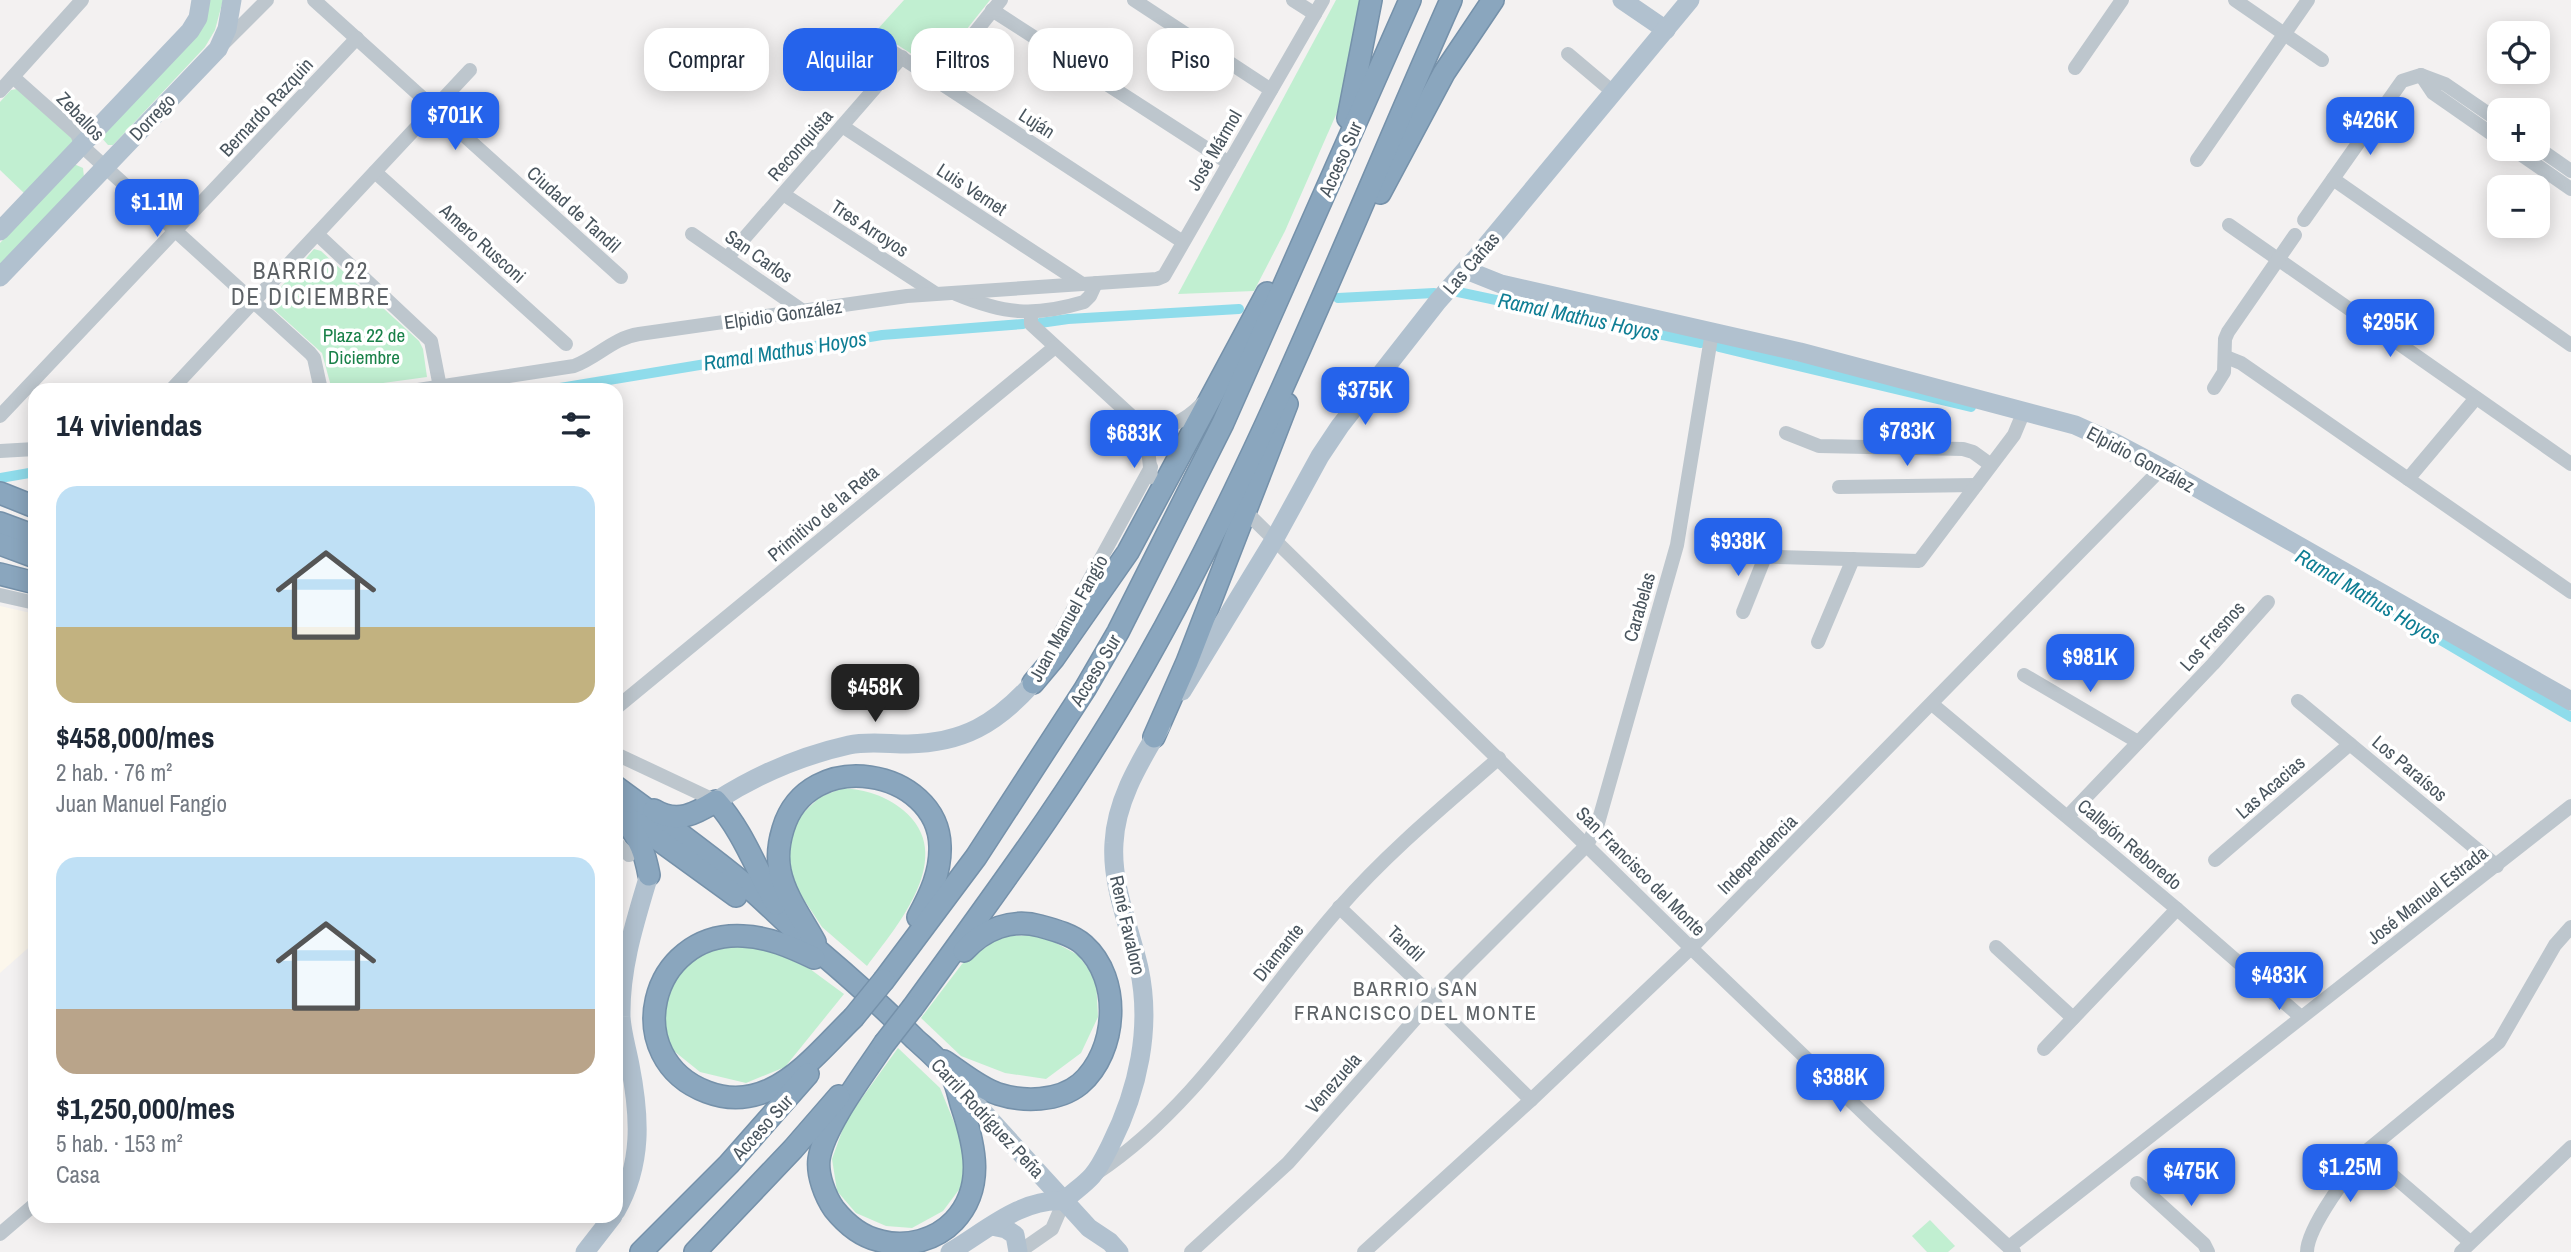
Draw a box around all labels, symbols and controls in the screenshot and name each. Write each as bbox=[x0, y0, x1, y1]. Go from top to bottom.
map controls bbox=[2487, 21, 2550, 238]
button: locate bbox=[2487, 21, 2550, 84]
chip: Comprar bbox=[644, 28, 769, 91]
chip: Alquilar bbox=[783, 28, 897, 91]
chip: Filtros bbox=[911, 28, 1014, 91]
chip: Nuevo bbox=[1028, 28, 1133, 91]
chip: Piso bbox=[1147, 28, 1234, 91]
street label: Bernardo Razquin bbox=[213, 52, 319, 162]
street label: Zeballos bbox=[51, 86, 111, 146]
street label: Dorrego bbox=[123, 88, 181, 146]
pin: $701K bbox=[406, 92, 504, 152]
pin: $426K bbox=[2321, 97, 2419, 157]
button: + bbox=[2487, 98, 2550, 161]
text: $701K bbox=[427, 99, 483, 130]
street label: Luján bbox=[1014, 102, 1060, 144]
street label: Reconquista bbox=[761, 103, 839, 187]
text: $426K bbox=[2342, 104, 2398, 135]
street label: José Mármol bbox=[1180, 105, 1248, 195]
street label: Acceso Sur bbox=[1312, 117, 1368, 202]
street label: Luis Vernet bbox=[932, 157, 1013, 222]
street label: Ciudad de Tandil bbox=[522, 160, 626, 258]
button: − bbox=[2487, 175, 2550, 238]
pin: $1.1M bbox=[108, 180, 206, 239]
text: $1.1M bbox=[131, 186, 183, 217]
street label: Tres Arroyos bbox=[826, 193, 914, 263]
street label: Amero Rusconi bbox=[434, 197, 532, 289]
street label: San Carlos bbox=[720, 223, 798, 289]
street label: Las Cañas bbox=[1437, 226, 1505, 300]
district label: BARRIO 22 DE DICIEMBRE bbox=[231, 255, 391, 312]
water label: Ramal Mathus Hoyos bbox=[1496, 285, 1663, 348]
street label: Elpidio González bbox=[722, 293, 844, 335]
pin: $295K bbox=[2341, 300, 2439, 359]
text: $295K bbox=[2362, 306, 2418, 337]
park label: Plaza 22 de Diciembre bbox=[323, 322, 405, 370]
water label: Ramal Mathus Hoyos bbox=[701, 323, 869, 378]
pin: $375K bbox=[1316, 368, 1414, 427]
text: $375K bbox=[1337, 374, 1393, 405]
text: 14 viviendas bbox=[56, 405, 202, 445]
icon: filters bbox=[557, 406, 595, 444]
pin: $783K bbox=[1858, 408, 1956, 468]
pin: $683K bbox=[1085, 410, 1183, 470]
text: $783K bbox=[1879, 415, 1935, 446]
text: $683K bbox=[1106, 417, 1162, 448]
street label: Elpidio González bbox=[2083, 420, 2200, 498]
street label: Primitivo de la Reta bbox=[762, 459, 884, 567]
pin: $938K bbox=[1689, 518, 1787, 578]
text: $938K bbox=[1710, 525, 1766, 556]
icon: home bbox=[263, 532, 389, 658]
water label: Ramal Mathus Hoyos bbox=[2290, 542, 2447, 652]
street label: Juan Manuel Fangio bbox=[1022, 550, 1114, 686]
street label: Carabelas bbox=[1617, 569, 1661, 645]
street label: Los Fresnos bbox=[2174, 595, 2250, 677]
street label: Acceso Sur bbox=[1063, 628, 1127, 712]
pin: $981K bbox=[2041, 634, 2139, 694]
text: $981K bbox=[2062, 641, 2118, 672]
pin: $458K bbox=[826, 664, 924, 724]
text: $458K bbox=[847, 671, 903, 702]
text: $458,000/mes bbox=[56, 717, 215, 757]
street label: Los Paraísos bbox=[2367, 729, 2453, 807]
street label: Las Acacias bbox=[2230, 749, 2310, 824]
text: 2 hab. · 76 m² bbox=[56, 757, 172, 788]
text: Juan Manuel Fangio bbox=[56, 788, 227, 819]
street label: Callejón Reboredo bbox=[2072, 793, 2188, 895]
street label: San Francisco del Monte bbox=[1571, 801, 1711, 941]
street label: Independencia bbox=[1711, 808, 1803, 900]
street label: José Manuel Estrada bbox=[2361, 839, 2493, 950]
street label: René Favaloro bbox=[1104, 873, 1152, 977]
icon: home bbox=[263, 903, 389, 1029]
street label: Diamante bbox=[1247, 918, 1309, 986]
street label: Tandil bbox=[1382, 919, 1430, 967]
pin: $483K bbox=[2230, 953, 2328, 1012]
text: $483K bbox=[2251, 959, 2307, 990]
district label: BARRIO SAN FRANCISCO DEL MONTE bbox=[1294, 974, 1538, 1027]
street label: Venezuela bbox=[1299, 1047, 1367, 1119]
street label: Carril Rodríguez Peña bbox=[926, 1052, 1051, 1184]
pin: $388K bbox=[1791, 1054, 1889, 1114]
text: $388K bbox=[1812, 1061, 1868, 1092]
text: $1,250,000/mes bbox=[56, 1088, 235, 1128]
street label: Acceso Sur bbox=[725, 1088, 799, 1166]
text: 5 hab. · 153 m² bbox=[56, 1128, 183, 1159]
pin: $1.25M bbox=[2293, 1144, 2407, 1204]
pin: $475K bbox=[2142, 1148, 2240, 1208]
text: $1.25M bbox=[2319, 1151, 2381, 1182]
text: $475K bbox=[2163, 1155, 2219, 1186]
text: Casa bbox=[56, 1159, 100, 1190]

